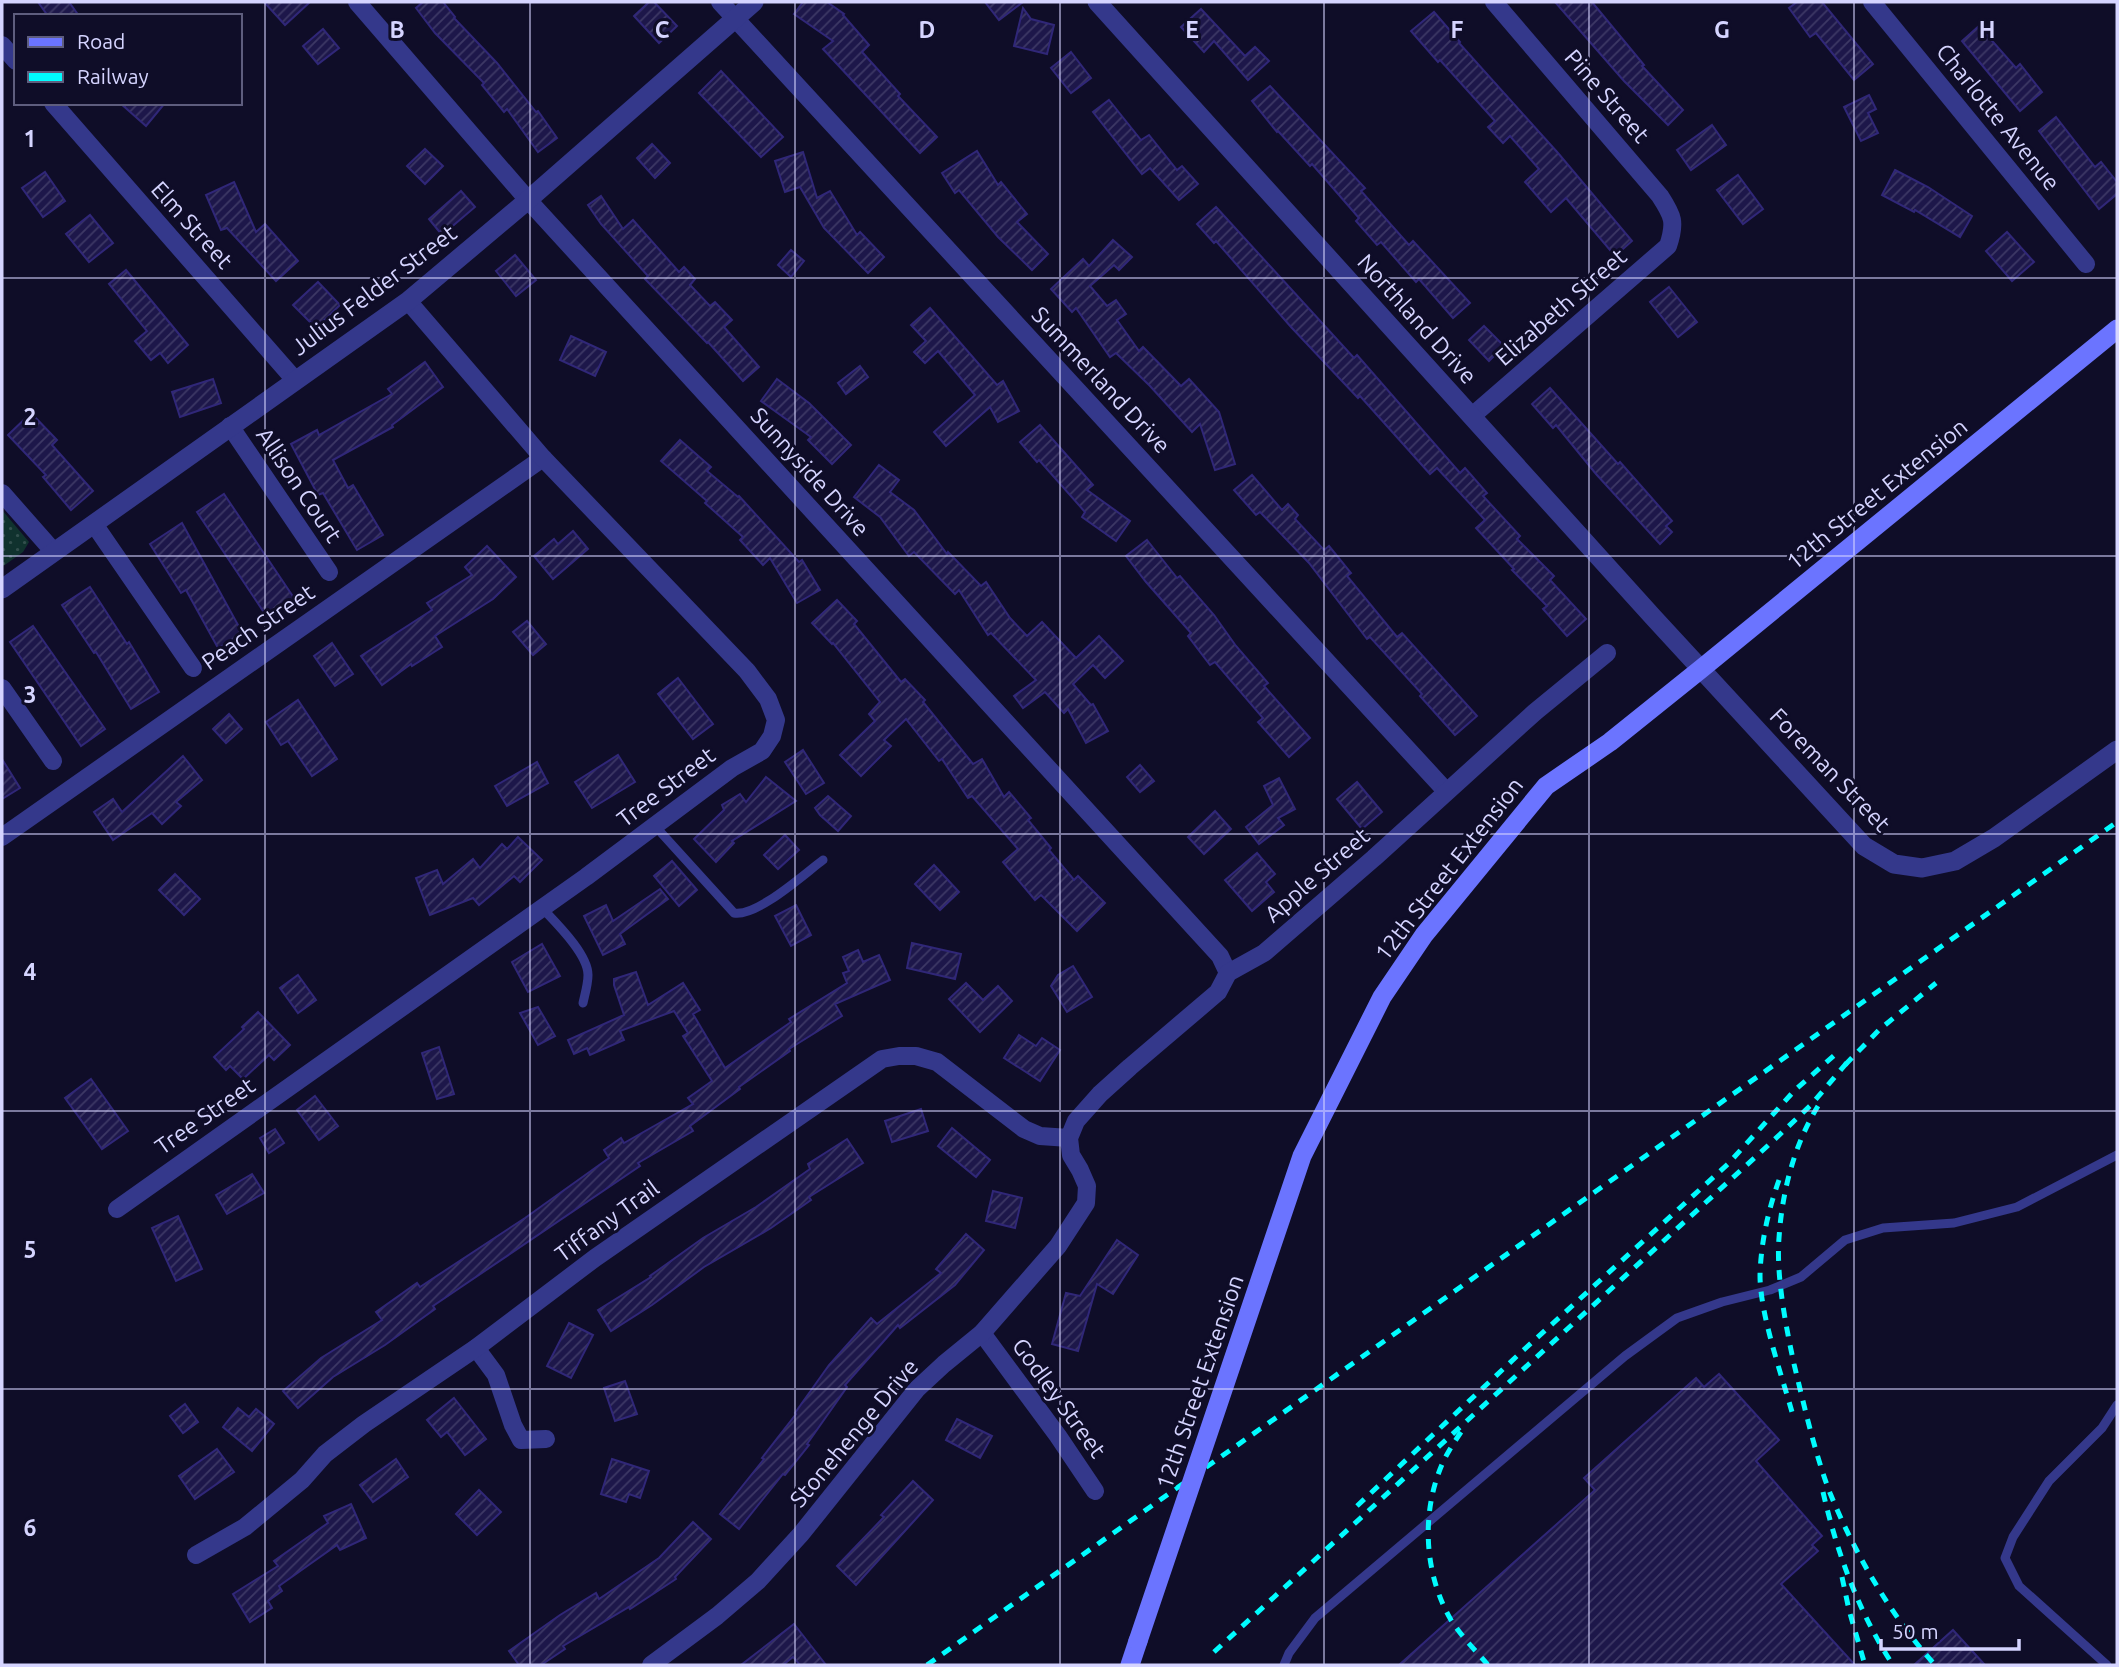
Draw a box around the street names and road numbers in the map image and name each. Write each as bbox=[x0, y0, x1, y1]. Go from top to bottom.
street label: Charlotte Avenue bbox=[1932, 39, 2065, 195]
street label: Pine Street bbox=[1560, 44, 1654, 147]
street label: Elm Street bbox=[147, 176, 238, 273]
street label: Julius Felder Street bbox=[286, 220, 461, 360]
street label: Elizabeth Street bbox=[1490, 243, 1631, 370]
street label: Northland Drive bbox=[1353, 249, 1482, 388]
street label: Summerland Drive bbox=[1027, 302, 1175, 458]
street label: Sunnyside Drive bbox=[746, 402, 874, 541]
street label: 12th Street Extension bbox=[1782, 413, 1972, 574]
street label: Allison Court bbox=[252, 423, 347, 547]
street label: Peach Street bbox=[197, 579, 319, 674]
street label: Foreman Street bbox=[1765, 703, 1895, 836]
street label: Tree Street bbox=[612, 742, 719, 831]
street label: 12th Street Extension bbox=[1370, 772, 1528, 965]
street label: Apple Street bbox=[1259, 823, 1374, 927]
street label: Tree Street bbox=[150, 1072, 259, 1159]
street label: Tiffany Trail bbox=[550, 1175, 663, 1266]
street label: 12th Street Extension bbox=[1151, 1272, 1248, 1492]
street label: Godley Street bbox=[1008, 1333, 1111, 1462]
street label: Stonehenge Drive bbox=[785, 1354, 923, 1512]

